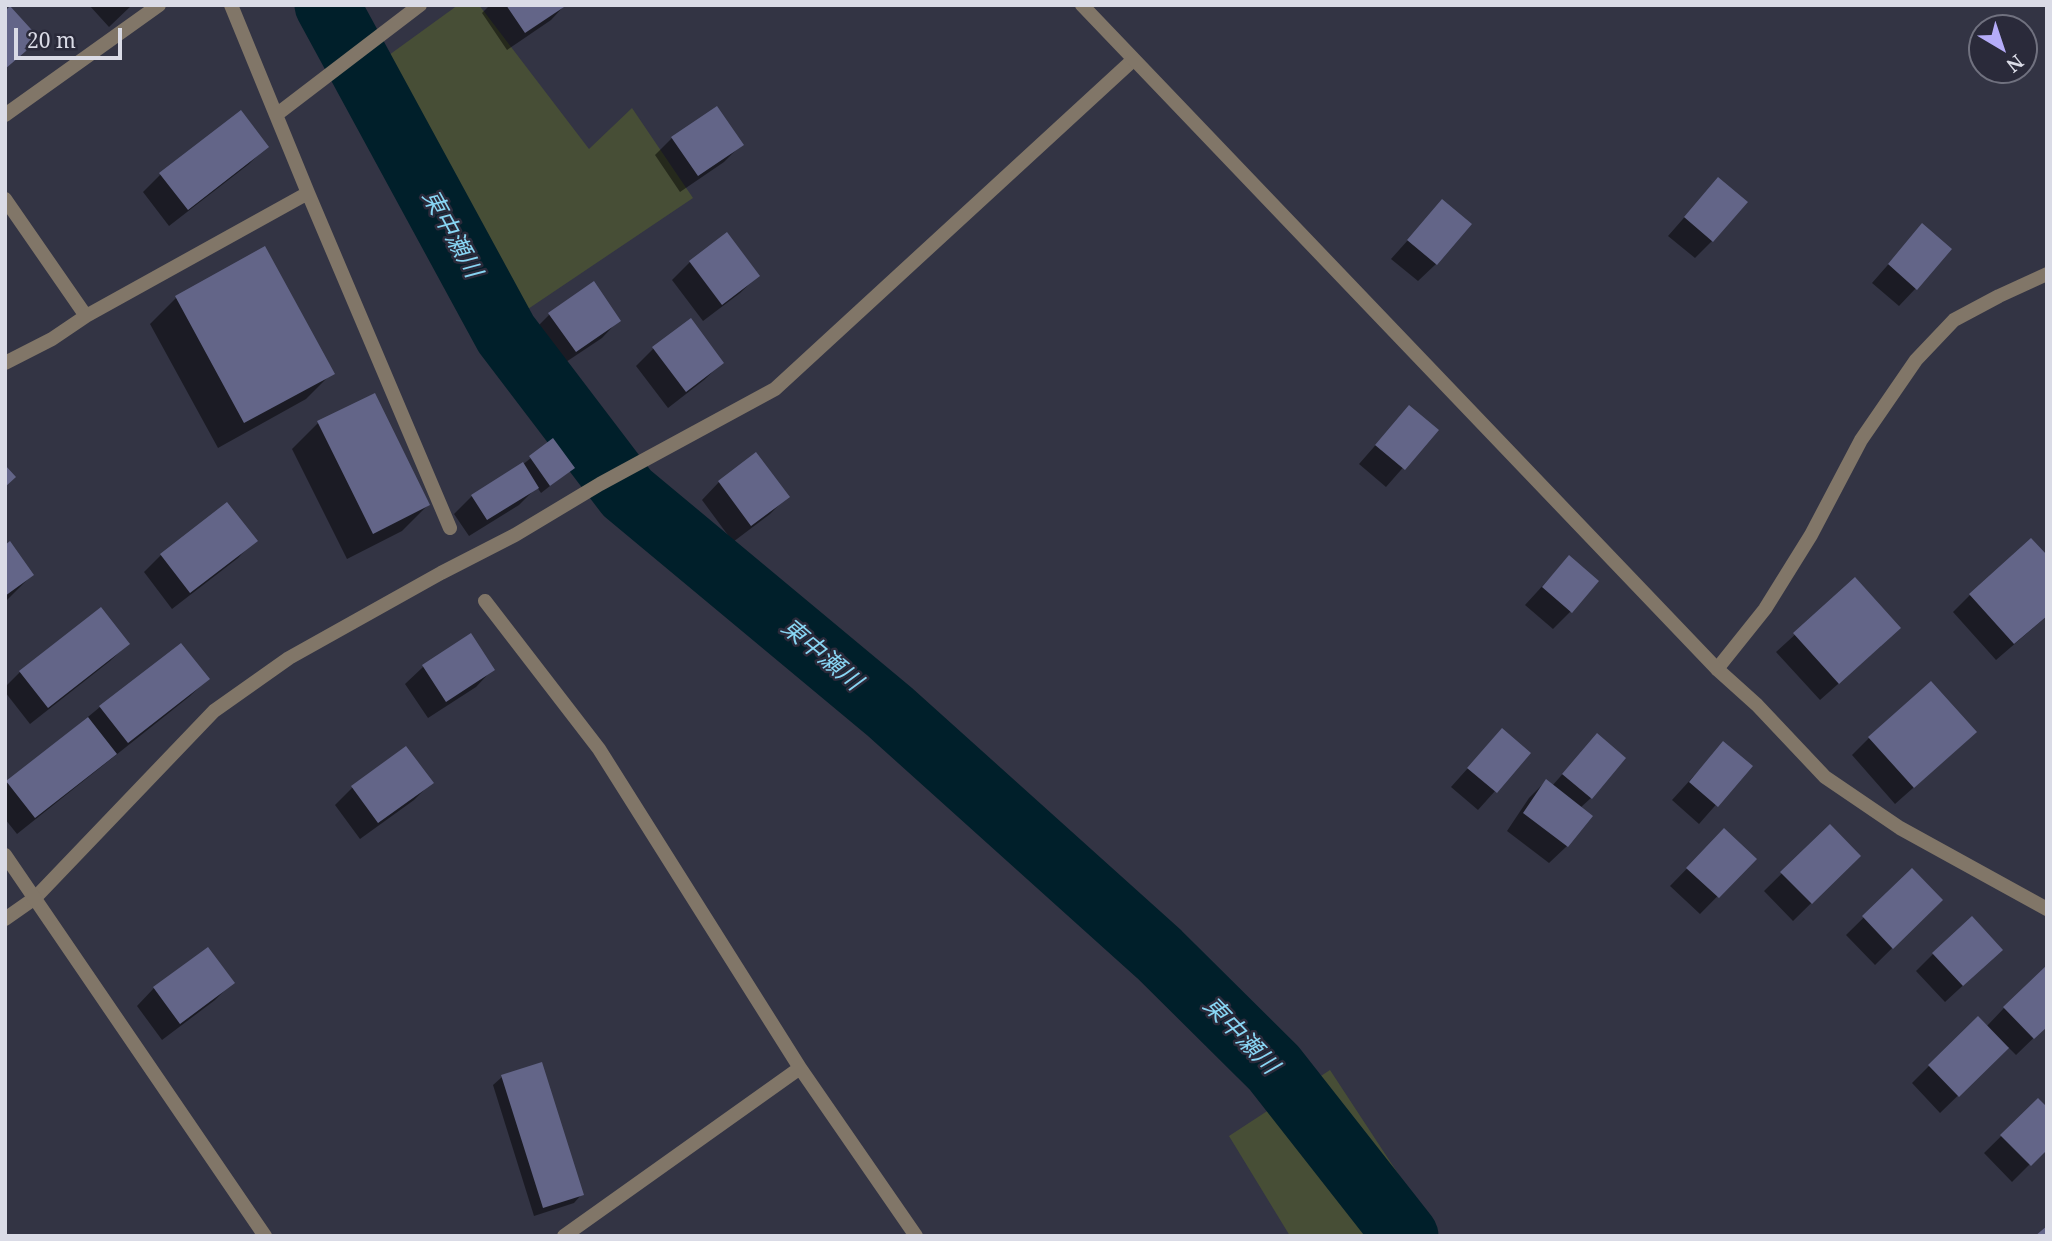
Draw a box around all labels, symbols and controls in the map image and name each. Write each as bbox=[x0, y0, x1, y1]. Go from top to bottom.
scale bar bbox=[18, 14, 126, 58]
north arrow bbox=[1968, 14, 2038, 84]
text: 20 m bbox=[27, 26, 76, 54]
text: N bbox=[2001, 49, 2029, 79]
water label: 東中瀬川 bbox=[415, 185, 487, 283]
water label: 東中瀬川 bbox=[775, 613, 867, 697]
water label: 東中瀬川 bbox=[1196, 991, 1284, 1081]

